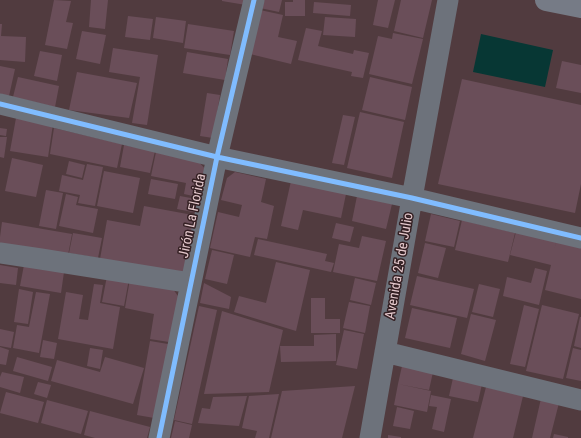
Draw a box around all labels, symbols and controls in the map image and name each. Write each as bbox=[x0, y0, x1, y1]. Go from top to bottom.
street label: Jirón La Florida bbox=[176, 172, 210, 260]
street label: Avenida 25 de Julio bbox=[382, 211, 418, 321]

